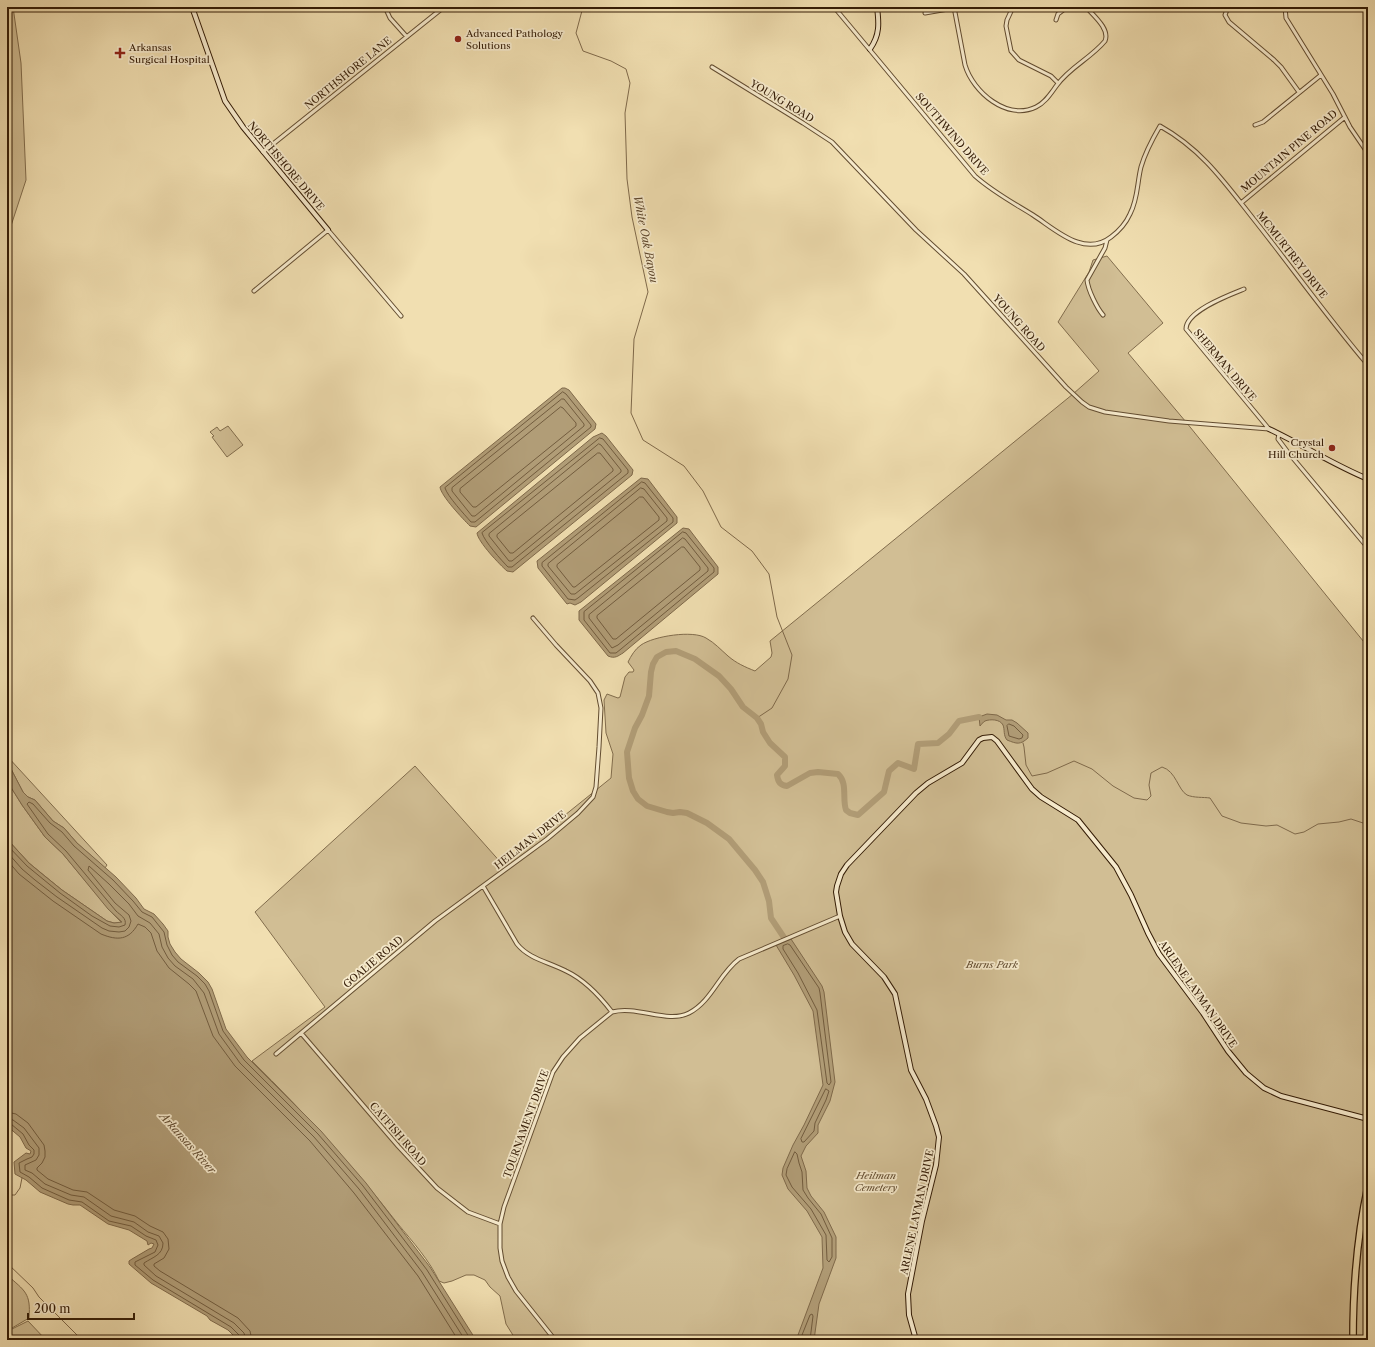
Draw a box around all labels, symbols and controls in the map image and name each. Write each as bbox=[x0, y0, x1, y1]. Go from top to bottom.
place label: Advanced Pathology Solutions bbox=[465, 27, 564, 52]
street label: NORTHSHORE LANE bbox=[302, 34, 394, 112]
marker: Advanced Pathology Solutions bbox=[453, 34, 463, 44]
place label: Arkansas Surgical Hospital bbox=[128, 41, 210, 66]
marker: Arkansas Surgical Hospital bbox=[114, 47, 126, 59]
street label: YOUNG ROAD bbox=[747, 76, 816, 125]
street label: SOUTHWIND DRIVE bbox=[913, 90, 991, 178]
street label: MOUNTAIN PINE ROAD bbox=[1238, 107, 1340, 195]
street label: NORTHSHORE DRIVE bbox=[245, 119, 327, 213]
water label: White Oak Bayou bbox=[631, 194, 661, 284]
street label: MCMURTREY DRIVE bbox=[1254, 209, 1330, 301]
street label: YOUNG ROAD bbox=[989, 291, 1048, 354]
street label: SHERMAN DRIVE bbox=[1191, 326, 1259, 404]
place label: Crystal Hill Church bbox=[1268, 436, 1325, 461]
marker: Crystal Hill Church bbox=[1327, 443, 1337, 453]
street label: HEILMAN DRIVE bbox=[492, 808, 569, 872]
street label: GOALIE ROAD bbox=[340, 933, 406, 991]
street label: ARLENE LAYMAN DRIVE bbox=[1155, 937, 1240, 1050]
park label: Burns Park bbox=[965, 958, 1019, 971]
street label: TOURNAMENT DRIVE bbox=[500, 1068, 552, 1180]
street label: CATFISH ROAD bbox=[367, 1100, 429, 1168]
water label: Arkansas River bbox=[155, 1108, 220, 1177]
street label: ARLENE LAYMAN DRIVE bbox=[897, 1148, 937, 1277]
park label: Heilman Cemetery bbox=[855, 1169, 897, 1194]
scale bar bbox=[28, 1295, 134, 1321]
text: 200 m bbox=[34, 1301, 71, 1316]

